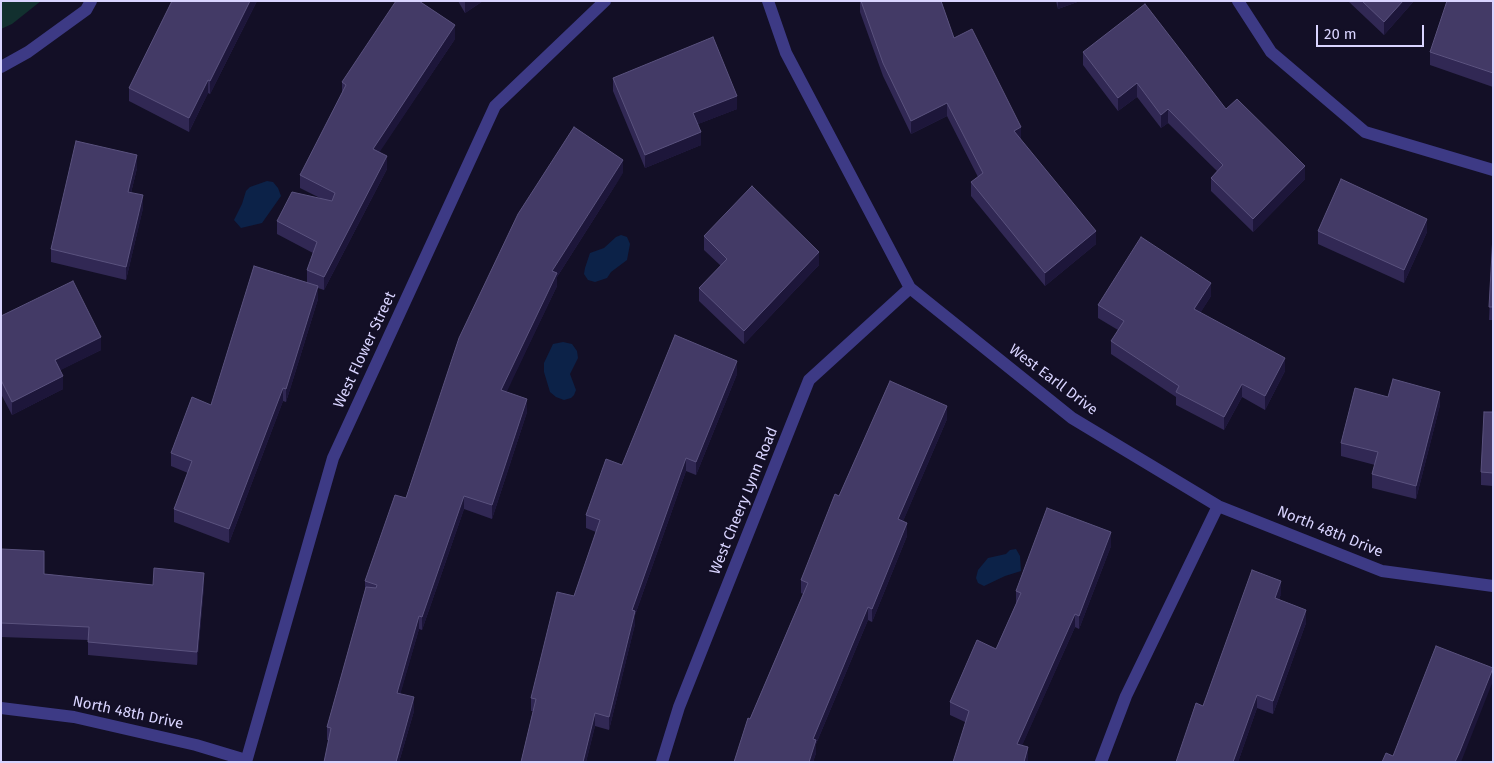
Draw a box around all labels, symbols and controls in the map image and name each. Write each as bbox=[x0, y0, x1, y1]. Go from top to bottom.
scale bar bbox=[1319, 15, 1426, 47]
text: 20 m bbox=[1324, 25, 1357, 43]
street label: West Flower Street bbox=[330, 289, 400, 411]
street label: West Earll Drive bbox=[1005, 341, 1101, 419]
street label: West Cheery Lynn Road bbox=[706, 425, 782, 577]
street label: North 48th Drive bbox=[1274, 503, 1386, 561]
street label: North 48th Drive bbox=[71, 692, 185, 734]

